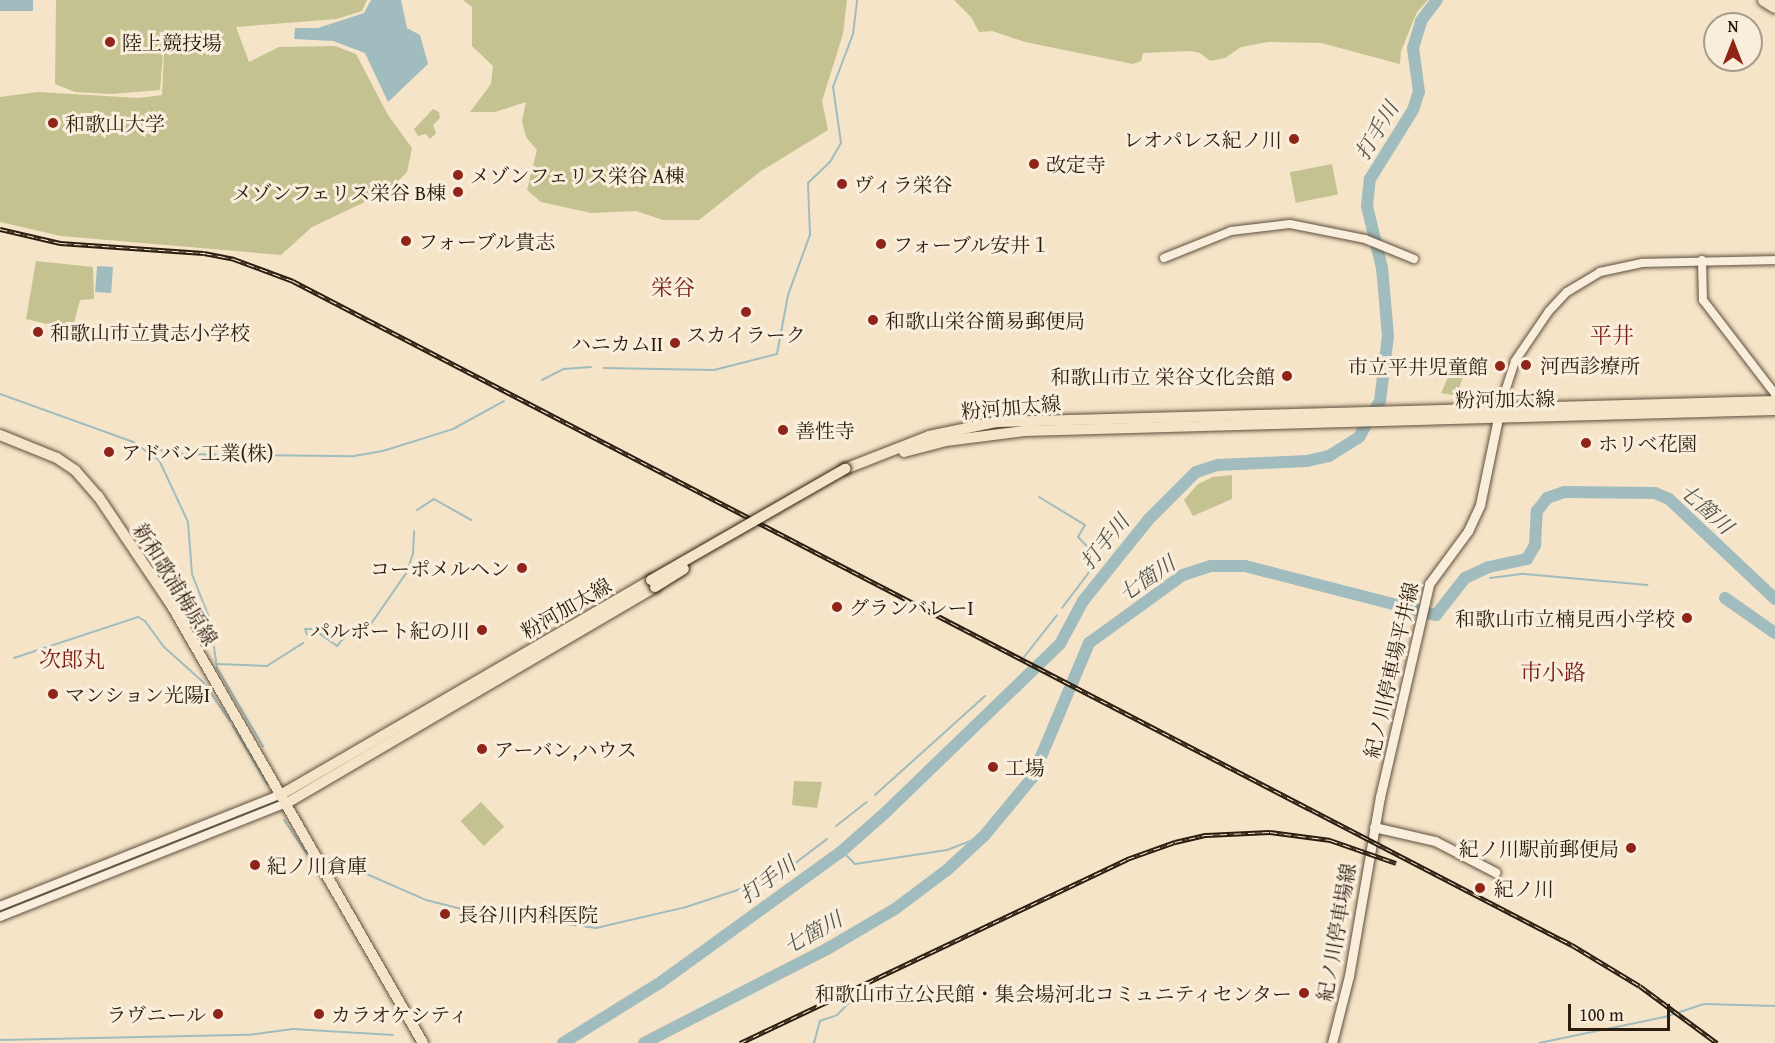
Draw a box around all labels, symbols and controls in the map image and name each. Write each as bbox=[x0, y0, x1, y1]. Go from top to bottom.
north arrow bbox=[1703, 12, 1763, 72]
text: N bbox=[1728, 14, 1738, 38]
place label: 陸上競技場 bbox=[122, 30, 222, 54]
marker: 陸上競技場 bbox=[103, 35, 117, 49]
water label: 打手川 bbox=[1350, 98, 1404, 164]
place label: 和歌山大学 bbox=[65, 111, 165, 135]
marker: 和歌山大学 bbox=[46, 116, 60, 130]
place label: レオパレス紀ノ川 bbox=[1122, 127, 1282, 151]
marker: レオパレス紀ノ川 bbox=[1287, 132, 1301, 146]
place label: 改定寺 bbox=[1046, 152, 1106, 176]
marker: 改定寺 bbox=[1027, 157, 1041, 171]
place label: メゾンフェリス栄谷 A棟 bbox=[470, 163, 687, 187]
marker: メゾンフェリス栄谷 A棟 bbox=[451, 168, 465, 182]
place label: ヴィラ栄谷 bbox=[854, 172, 954, 196]
marker: ヴィラ栄谷 bbox=[835, 177, 849, 191]
place label: メゾンフェリス栄谷 B棟 bbox=[230, 180, 446, 204]
marker: メゾンフェリス栄谷 B棟 bbox=[451, 185, 465, 199]
place label: フォーブル貴志 bbox=[418, 229, 558, 253]
place label: フォーブル安井１ bbox=[893, 232, 1053, 256]
marker: フォーブル貴志 bbox=[399, 234, 413, 248]
marker: フォーブル安井１ bbox=[874, 237, 888, 251]
district label: 栄谷 bbox=[651, 275, 695, 301]
marker: スカイラーク bbox=[739, 305, 753, 319]
place label: 和歌山栄谷簡易郵便局 bbox=[885, 308, 1085, 332]
marker: 和歌山栄谷簡易郵便局 bbox=[866, 313, 880, 327]
place label: 和歌山市立貴志小学校 bbox=[50, 320, 250, 344]
place label: スカイラーク bbox=[686, 322, 806, 346]
district label: 平井 bbox=[1590, 323, 1634, 349]
marker: 和歌山市立貴志小学校 bbox=[31, 325, 45, 339]
place label: ハニカムⅡ bbox=[571, 331, 663, 355]
marker: ハニカムⅡ bbox=[668, 336, 682, 350]
place label: 河西診療所 bbox=[1540, 353, 1640, 377]
place label: 市立平井児童館 bbox=[1348, 354, 1488, 378]
marker: 河西診療所 bbox=[1517, 356, 1535, 374]
marker: 市立平井児童館 bbox=[1493, 359, 1507, 373]
place label: 和歌山市立 栄谷文化会館 bbox=[1051, 364, 1275, 388]
marker: 和歌山市立 栄谷文化会館 bbox=[1280, 369, 1294, 383]
street label: 粉河加太線 bbox=[1455, 386, 1555, 412]
street label: 粉河加太線 bbox=[960, 391, 1062, 423]
place label: 善性寺 bbox=[795, 418, 855, 442]
marker: 善性寺 bbox=[776, 423, 790, 437]
place label: ホリベ花園 bbox=[1598, 431, 1698, 455]
marker: ホリベ花園 bbox=[1579, 436, 1593, 450]
place label: アドバン工業(株) bbox=[121, 440, 274, 464]
marker: アドバン工業(株) bbox=[102, 445, 116, 459]
water label: 七箇川 bbox=[1674, 479, 1738, 539]
water label: 打手川 bbox=[1075, 510, 1135, 574]
street label: 新和歌浦梅原線 bbox=[129, 518, 223, 650]
water label: 七箇川 bbox=[1114, 551, 1180, 607]
place label: コーポメルヘン bbox=[370, 556, 510, 580]
marker: コーポメルヘン bbox=[515, 561, 529, 575]
street label: 粉河加太線 bbox=[517, 573, 615, 643]
street label: 紀ノ川停車場平井線 bbox=[1359, 580, 1423, 760]
place label: グランバレーI bbox=[849, 595, 975, 619]
marker: グランバレーI bbox=[830, 600, 844, 614]
place label: 和歌山市立楠見西小学校 bbox=[1455, 606, 1675, 630]
marker: 和歌山市立楠見西小学校 bbox=[1680, 611, 1694, 625]
place label: パルポート紀の川 bbox=[310, 618, 470, 642]
marker: パルポート紀の川 bbox=[475, 623, 489, 637]
district label: 次郎丸 bbox=[39, 647, 105, 673]
district label: 市小路 bbox=[1520, 660, 1586, 686]
place label: マンション光陽Ⅰ bbox=[65, 682, 211, 706]
marker: マンション光陽Ⅰ bbox=[46, 687, 60, 701]
place label: アーバン,ハウス bbox=[494, 737, 638, 761]
marker: アーバン,ハウス bbox=[475, 742, 489, 756]
place label: 工場 bbox=[1005, 755, 1045, 779]
marker: 工場 bbox=[986, 760, 1000, 774]
place label: 紀ノ川駅前郵便局 bbox=[1459, 836, 1619, 860]
marker: 紀ノ川駅前郵便局 bbox=[1624, 841, 1638, 855]
water label: 打手川 bbox=[735, 851, 801, 909]
place label: 紀ノ川倉庫 bbox=[267, 853, 367, 877]
marker: 紀ノ川倉庫 bbox=[248, 858, 262, 872]
street label: 紀ノ川停車場線 bbox=[1312, 861, 1360, 1003]
place label: 紀ノ川 bbox=[1494, 876, 1554, 900]
marker: 紀ノ川 bbox=[1471, 879, 1489, 897]
place label: 長谷川内科医院 bbox=[458, 902, 598, 926]
marker: 長谷川内科医院 bbox=[436, 905, 454, 923]
water label: 七箇川 bbox=[779, 907, 847, 959]
place label: 和歌山市立公民館・集会場河北コミュニティセンター bbox=[812, 981, 1292, 1005]
marker: 和歌山市立公民館・集会場河北コミュニティセンター bbox=[1297, 986, 1311, 1000]
scale bar bbox=[1571, 992, 1673, 1030]
text: 100 m bbox=[1579, 1001, 1624, 1028]
place label: ラヴニール bbox=[106, 1002, 206, 1026]
place label: カラオケシティ bbox=[331, 1002, 471, 1026]
marker: ラヴニール bbox=[211, 1007, 225, 1021]
marker: カラオケシティ bbox=[312, 1007, 326, 1021]

